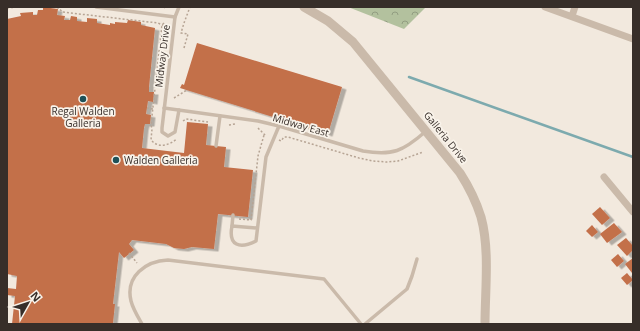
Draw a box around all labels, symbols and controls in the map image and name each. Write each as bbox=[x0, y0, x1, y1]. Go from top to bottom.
street label: Midway Drive bbox=[151, 23, 173, 88]
marker: Regal Walden Galleria bbox=[78, 94, 88, 104]
place label: Regal Walden Galleria bbox=[51, 104, 115, 130]
street label: Galleria Drive bbox=[421, 108, 471, 166]
street label: Midway East bbox=[271, 110, 331, 140]
place label: Walden Galleria bbox=[124, 153, 197, 167]
marker: Walden Galleria bbox=[111, 155, 121, 165]
north arrow bbox=[8, 283, 48, 323]
text: N bbox=[28, 288, 45, 305]

